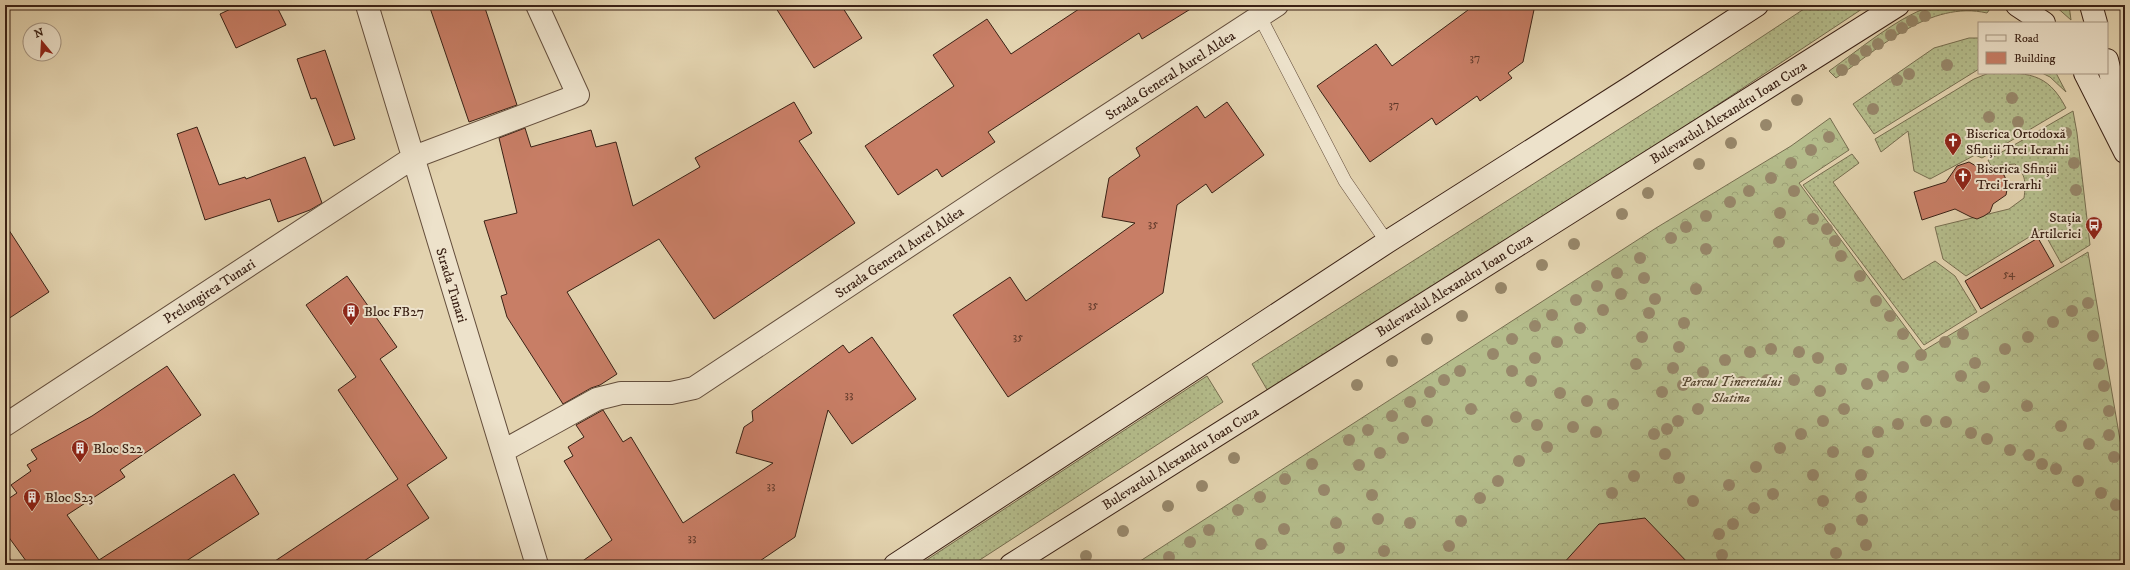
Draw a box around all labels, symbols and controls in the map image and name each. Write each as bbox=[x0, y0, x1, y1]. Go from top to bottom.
north arrow bbox=[22, 22, 62, 62]
legend bbox=[1978, 22, 2108, 74]
text: N bbox=[33, 25, 46, 41]
street label: Strada General Aurel Aldea bbox=[1102, 27, 1239, 125]
text: Road bbox=[2014, 31, 2039, 46]
house number: 37 bbox=[1470, 50, 1480, 65]
text: Building bbox=[2014, 51, 2055, 66]
street label: Bulevardul Alexandru Ioan Cuza bbox=[1647, 57, 1810, 169]
house number: 37 bbox=[1389, 97, 1399, 112]
place label: Biserica Ortodoxă Sfinții Trei Ierarhi bbox=[1966, 125, 2069, 159]
church icon: Biserica Ortodoxă Sfinții Trei Ierarhi bbox=[1943, 131, 1963, 156]
place label: Biserica Sfinții Trei Ierarhi bbox=[1976, 160, 2057, 194]
church icon: Biserica Sfinții Trei Ierarhi bbox=[1953, 166, 1973, 191]
street label: Strada General Aurel Aldea bbox=[832, 203, 967, 303]
place label: Stația Artileriei bbox=[2031, 209, 2081, 243]
bus stop icon: Stația Artileriei bbox=[2084, 215, 2104, 240]
house number: 35 bbox=[1148, 216, 1158, 231]
street label: Bulevardul Alexandru Ioan Cuza bbox=[1373, 230, 1536, 342]
street label: Strada Tunari bbox=[431, 246, 471, 325]
street label: Prelungirea Tunari bbox=[160, 255, 259, 328]
house number: 54 bbox=[2003, 266, 2016, 281]
house number: 35 bbox=[1088, 297, 1098, 312]
building icon: Bloc FB27 bbox=[341, 301, 361, 326]
place label: Bloc FB27 bbox=[364, 303, 424, 321]
house number: 35 bbox=[1013, 329, 1023, 344]
park label: Parcul Tineretului Slatina bbox=[1681, 373, 1783, 407]
house number: 33 bbox=[845, 387, 853, 402]
street label: Bulevardul Alexandru Ioan Cuza bbox=[1099, 403, 1262, 515]
building icon: Bloc S22 bbox=[70, 438, 90, 463]
place label: Bloc S22 bbox=[93, 440, 143, 458]
house number: 33 bbox=[767, 478, 775, 493]
building icon: Bloc S23 bbox=[22, 487, 42, 512]
place label: Bloc S23 bbox=[45, 489, 93, 507]
house number: 33 bbox=[688, 530, 696, 545]

